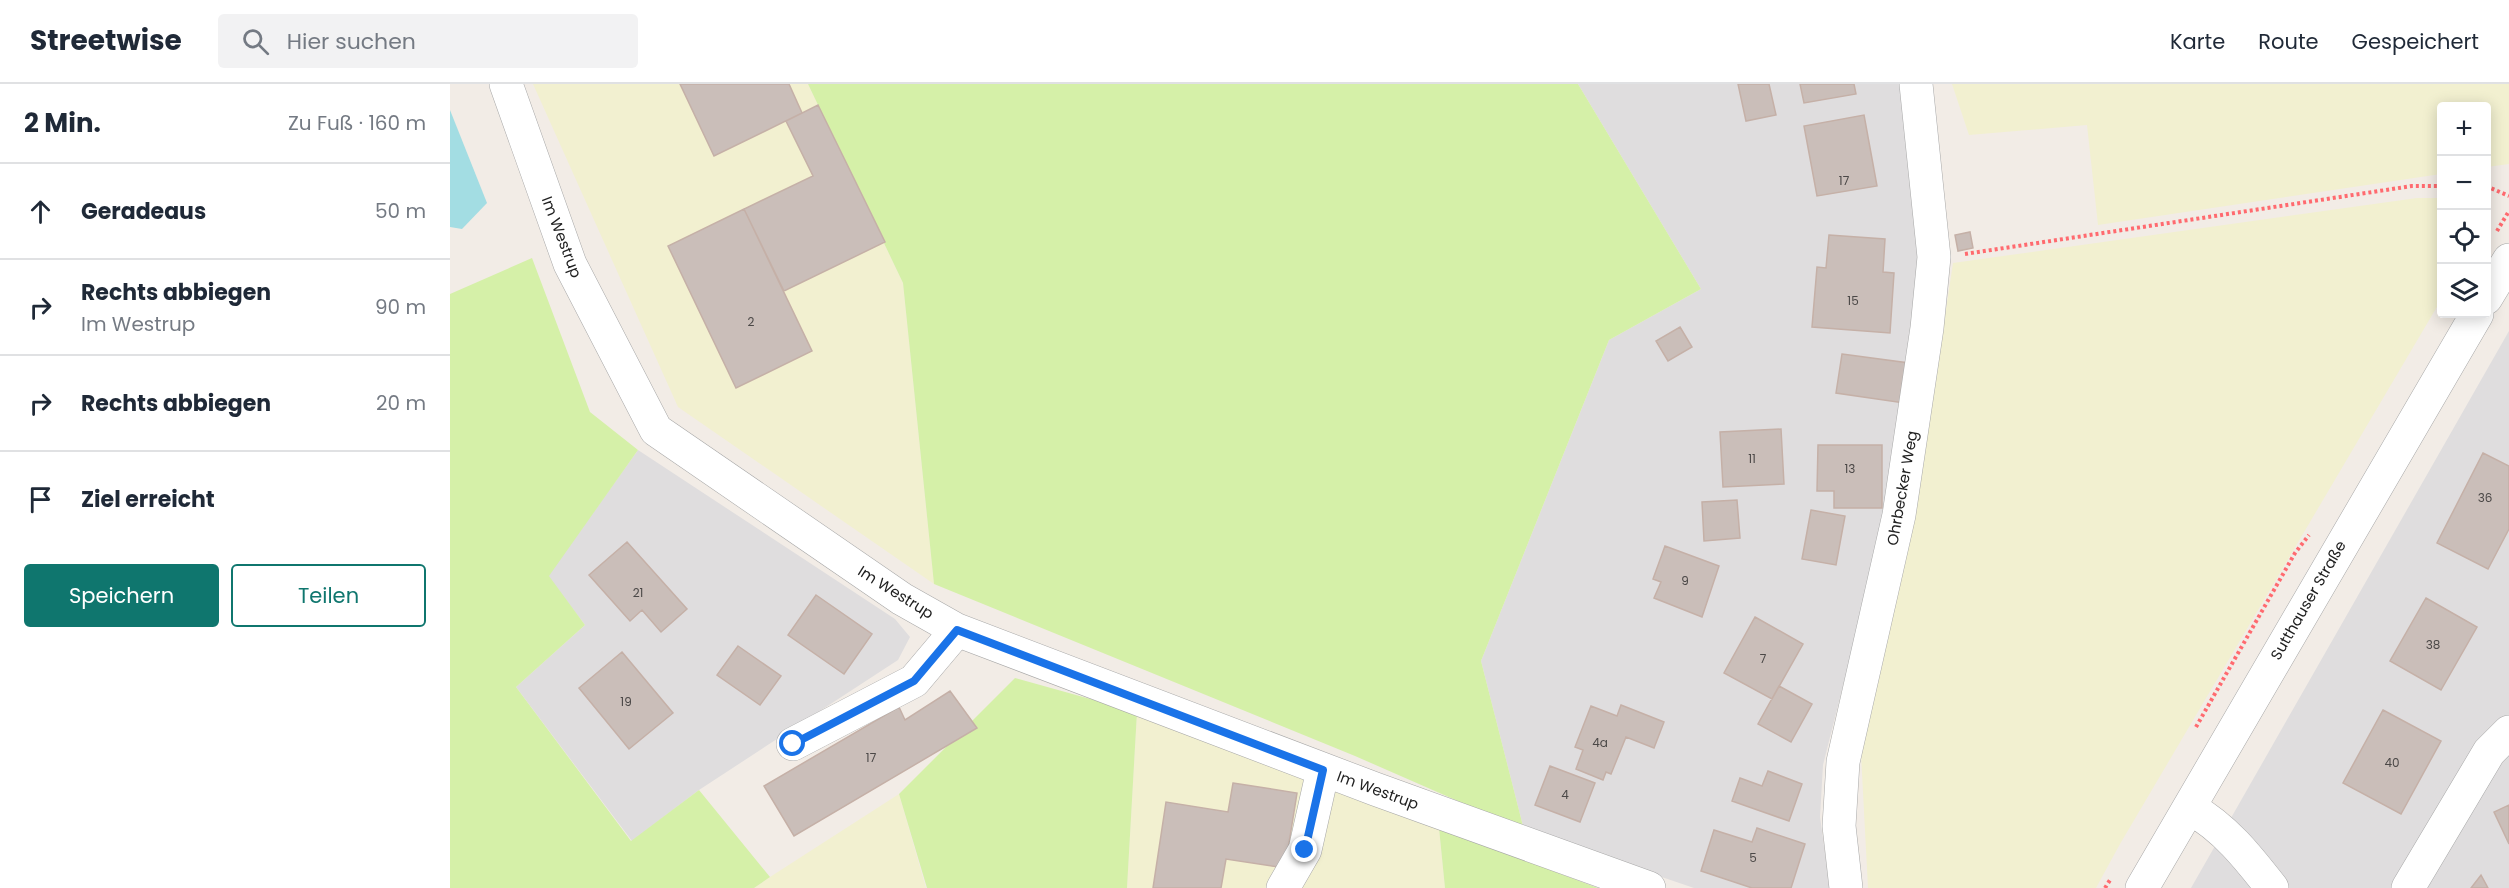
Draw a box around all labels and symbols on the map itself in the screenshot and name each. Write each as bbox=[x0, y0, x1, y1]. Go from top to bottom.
house number: 17 bbox=[1839, 172, 1850, 189]
street label: Im Westrup bbox=[537, 193, 587, 281]
house number: 15 bbox=[1847, 292, 1859, 309]
house number: 2 bbox=[748, 313, 755, 330]
street label: Ohrbecker Weg bbox=[1882, 429, 1922, 547]
house number: 11 bbox=[1748, 450, 1756, 467]
house number: 13 bbox=[1845, 460, 1855, 477]
house number: 36 bbox=[2478, 489, 2492, 506]
street label: Sutthauser Straße bbox=[2265, 536, 2351, 664]
street label: Im Westrup bbox=[854, 560, 938, 624]
house number: 9 bbox=[1681, 572, 1689, 589]
house number: 21 bbox=[633, 584, 643, 601]
house number: 38 bbox=[2426, 636, 2440, 653]
house number: 7 bbox=[1760, 650, 1767, 667]
house number: 19 bbox=[620, 693, 632, 710]
route start bbox=[779, 730, 805, 756]
house number: 4a bbox=[1592, 734, 1608, 751]
house number: 17 bbox=[866, 749, 877, 766]
house number: 40 bbox=[2384, 754, 2400, 771]
street label: Im Westrup bbox=[1334, 765, 1422, 815]
house number: 4 bbox=[1561, 786, 1569, 803]
route end bbox=[1291, 836, 1317, 862]
house number: 5 bbox=[1749, 849, 1757, 866]

